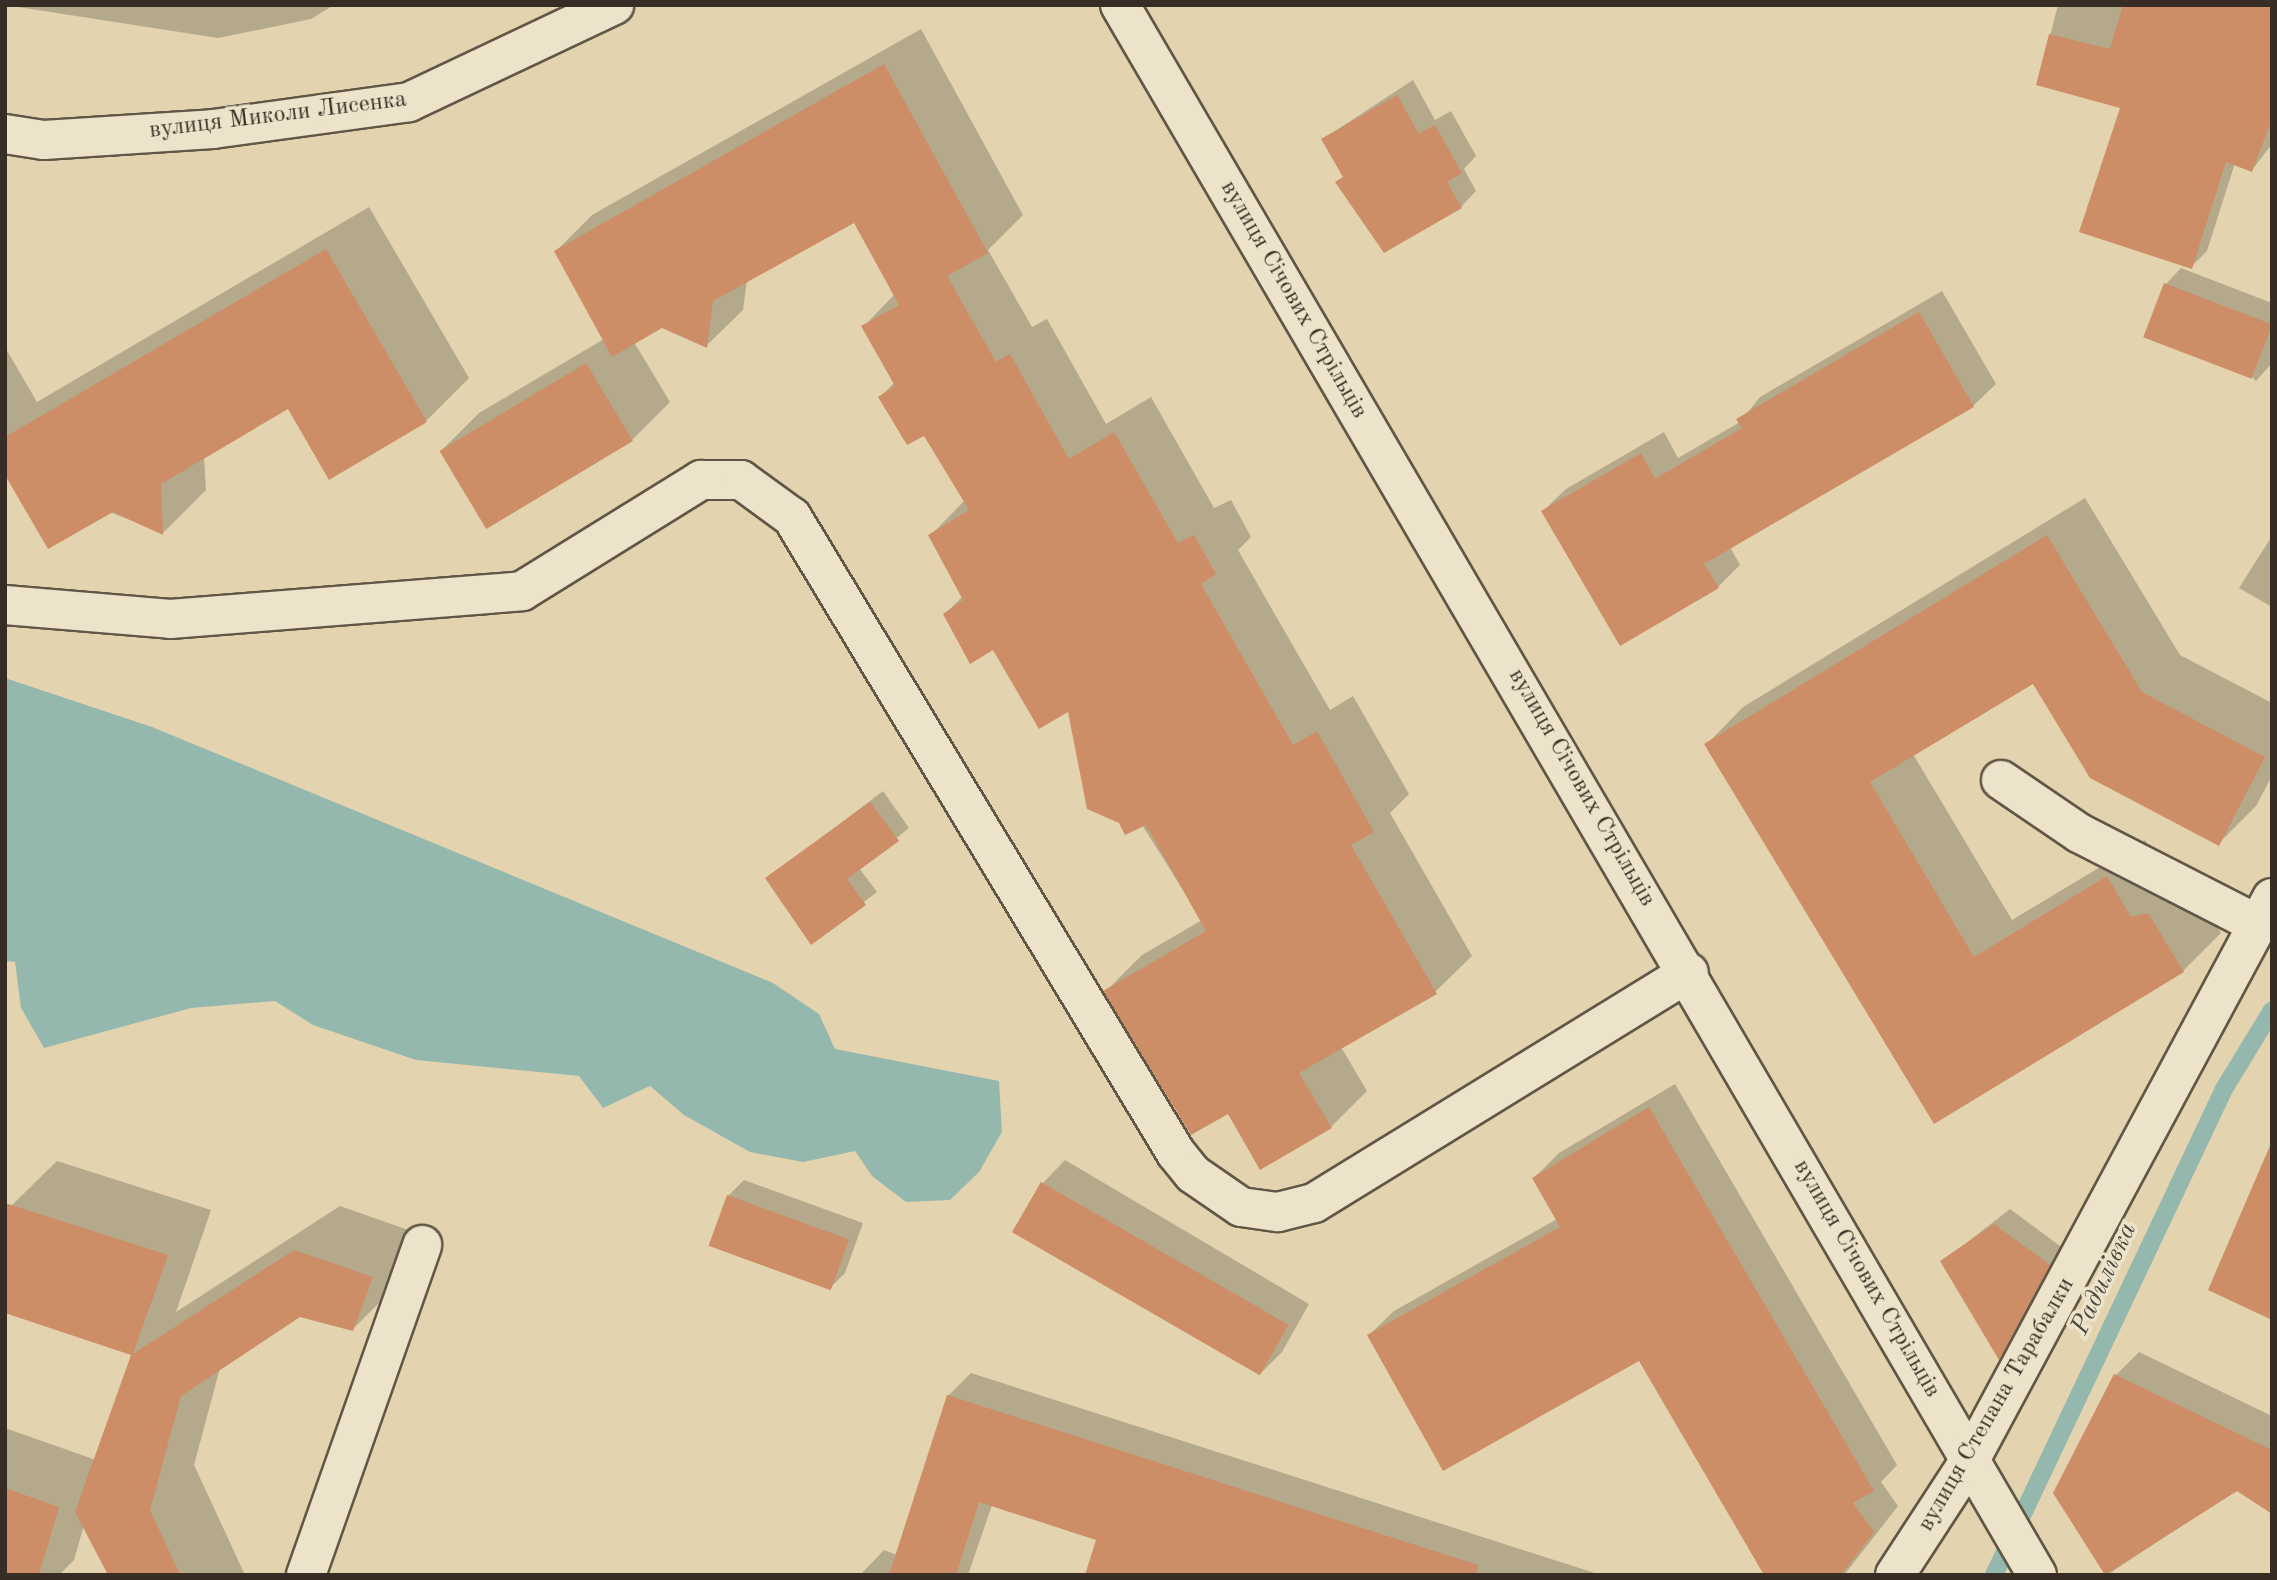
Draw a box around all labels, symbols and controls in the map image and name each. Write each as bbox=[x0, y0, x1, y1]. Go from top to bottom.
street label: вулиця Миколи Лисенка bbox=[148, 86, 408, 146]
street label: вулиця Січових Стрільців bbox=[1213, 176, 1373, 424]
street label: вулиця Січових Стрільців bbox=[1501, 664, 1661, 912]
street label: вулиця Січових Стрільців bbox=[1786, 1155, 1946, 1403]
water label: Радилівка bbox=[2065, 1218, 2145, 1340]
street label: вулиця Степана Тарабалки bbox=[1912, 1273, 2082, 1537]

